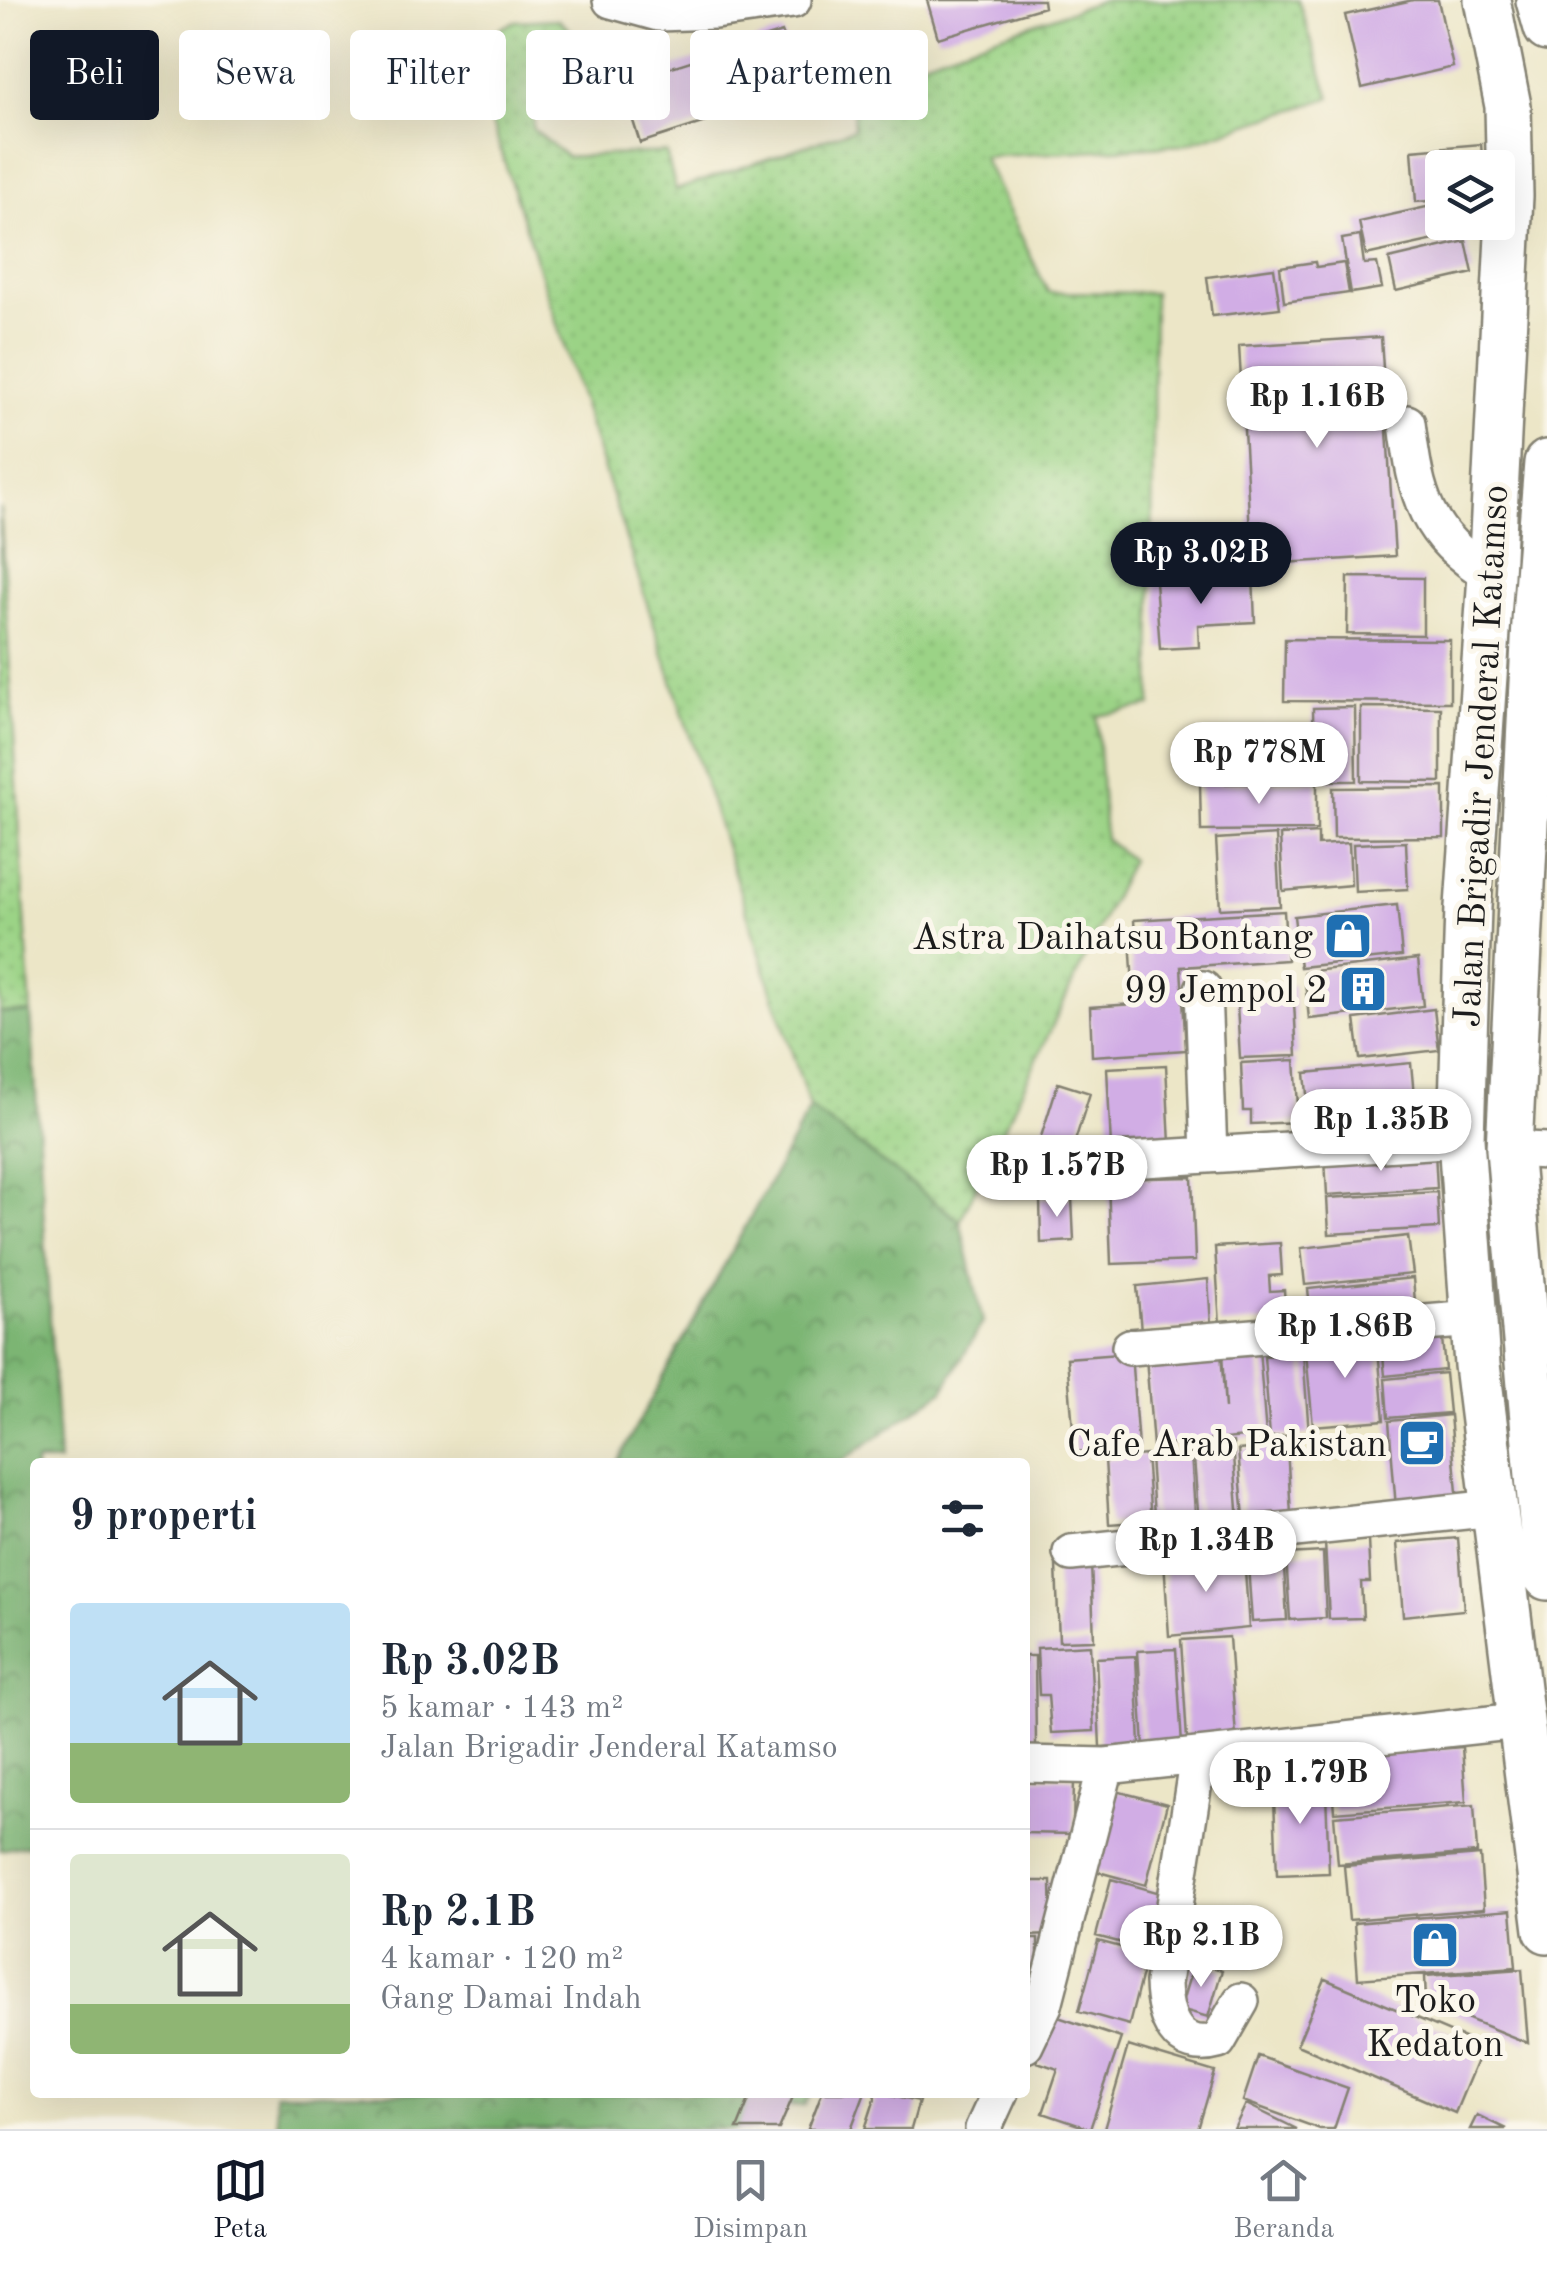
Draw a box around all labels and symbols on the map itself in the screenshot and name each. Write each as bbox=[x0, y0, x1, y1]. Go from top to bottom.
pin: Rp 1.16B bbox=[1214, 366, 1420, 451]
street label: Jalan Brigadir Jenderal Katamso bbox=[1450, 484, 1516, 1028]
pin: Rp 3.02B bbox=[1098, 522, 1304, 607]
pin: Rp 778M bbox=[1167, 722, 1351, 807]
shop icon: Astra Daihatsu Bontang bbox=[1322, 910, 1374, 962]
place label: Astra Daihatsu Bontang bbox=[912, 920, 1313, 958]
building icon: 99 Jempol 2 bbox=[1337, 963, 1389, 1015]
place label: 99 Jempol 2 bbox=[1124, 973, 1328, 1011]
pin: Rp 1.35B bbox=[1278, 1089, 1484, 1174]
pin: Rp 1.57B bbox=[954, 1135, 1160, 1220]
pin: Rp 1.86B bbox=[1242, 1296, 1448, 1381]
cafe icon: Cafe Arab Pakistan bbox=[1396, 1417, 1448, 1469]
place label: Cafe Arab Pakistan bbox=[1067, 1427, 1387, 1465]
pin: Rp 1.34B bbox=[1103, 1510, 1309, 1595]
pin: Rp 1.79B bbox=[1197, 1742, 1403, 1827]
pin: Rp 2.1B bbox=[1109, 1905, 1293, 1990]
shop icon: Toko Kedaton bbox=[1409, 1919, 1461, 1971]
place label: Toko Kedaton bbox=[1366, 1983, 1504, 2065]

